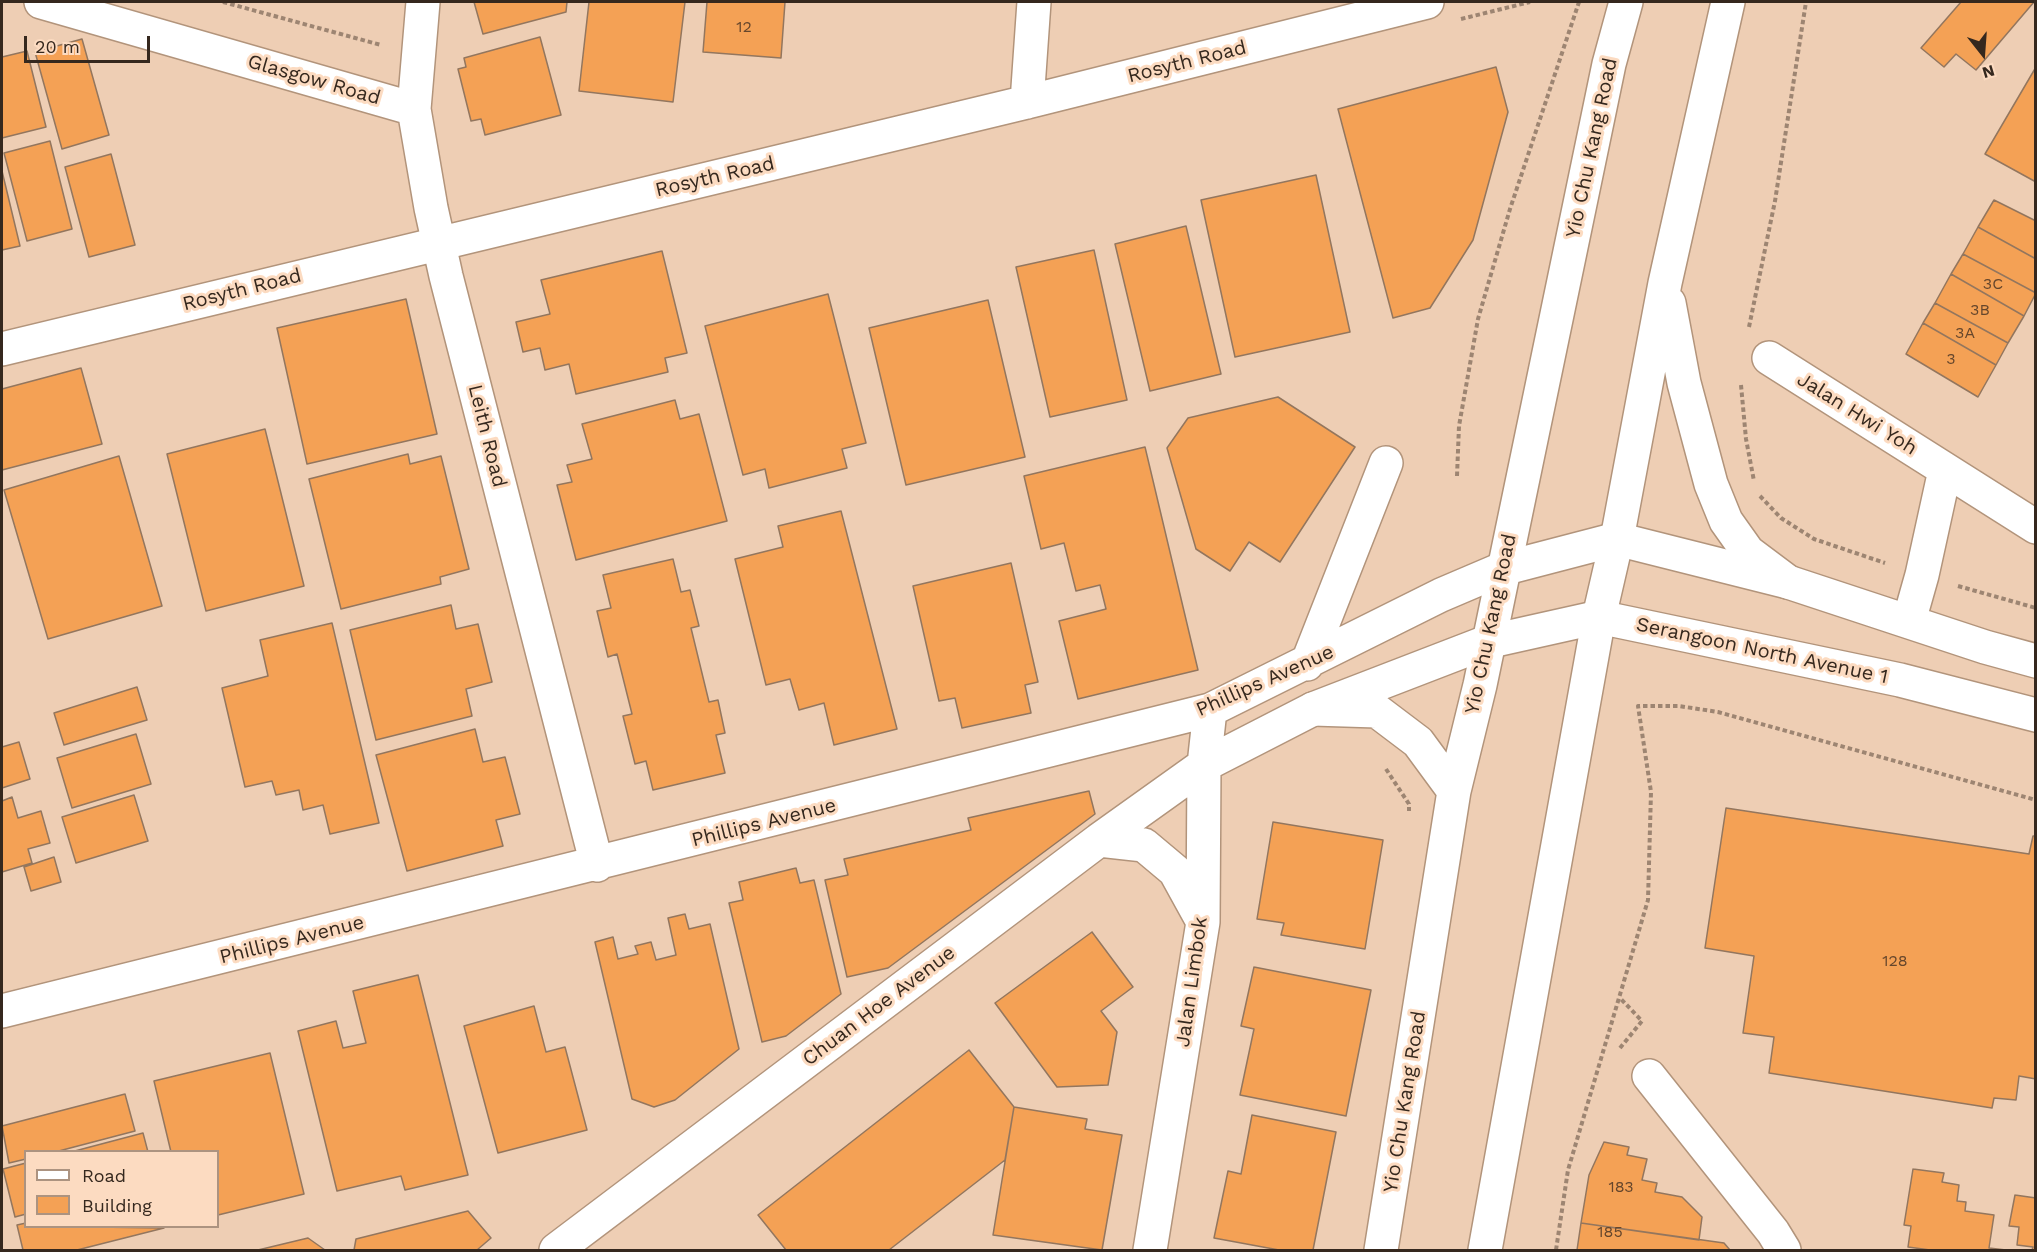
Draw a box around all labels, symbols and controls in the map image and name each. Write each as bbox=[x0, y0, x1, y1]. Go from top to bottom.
house number: 12 bbox=[736, 17, 752, 37]
scale bar bbox=[27, 24, 153, 62]
north arrow bbox=[1953, 24, 2013, 84]
text: 20 m bbox=[35, 36, 80, 57]
street label: Rosyth Road bbox=[1125, 36, 1249, 88]
street label: Glasgow Road bbox=[245, 50, 383, 110]
street label: Yio Chu Kang Road bbox=[1561, 56, 1623, 240]
text: N bbox=[1980, 61, 1997, 83]
street label: Rosyth Road bbox=[653, 152, 777, 202]
street label: Rosyth Road bbox=[180, 264, 304, 316]
house number: 3C bbox=[1983, 274, 2003, 294]
house number: 3B bbox=[1970, 300, 1990, 320]
house number: 3A bbox=[1955, 323, 1975, 343]
house number: 3 bbox=[1946, 349, 1956, 369]
street label: Jalan Hwi Yoh bbox=[1793, 368, 1921, 460]
street label: Leith Road bbox=[463, 382, 511, 490]
street label: Yio Chu Kang Road bbox=[1460, 532, 1522, 716]
street label: Serangoon North Avenue 1 bbox=[1634, 613, 1890, 689]
street label: Phillips Avenue bbox=[1192, 640, 1338, 722]
street label: Phillips Avenue bbox=[689, 793, 839, 853]
street label: Phillips Avenue bbox=[217, 910, 367, 970]
street label: Jalan Limbok bbox=[1171, 915, 1213, 1049]
street label: Chuan Hoe Avenue bbox=[798, 941, 960, 1071]
house number: 128 bbox=[1882, 951, 1908, 971]
street label: Yio Chu Kang Road bbox=[1379, 1009, 1431, 1195]
legend bbox=[24, 1150, 219, 1228]
text: Road bbox=[82, 1165, 126, 1186]
house number: 183 bbox=[1608, 1177, 1634, 1197]
text: Building bbox=[82, 1195, 152, 1216]
house number: 185 bbox=[1597, 1222, 1623, 1242]

